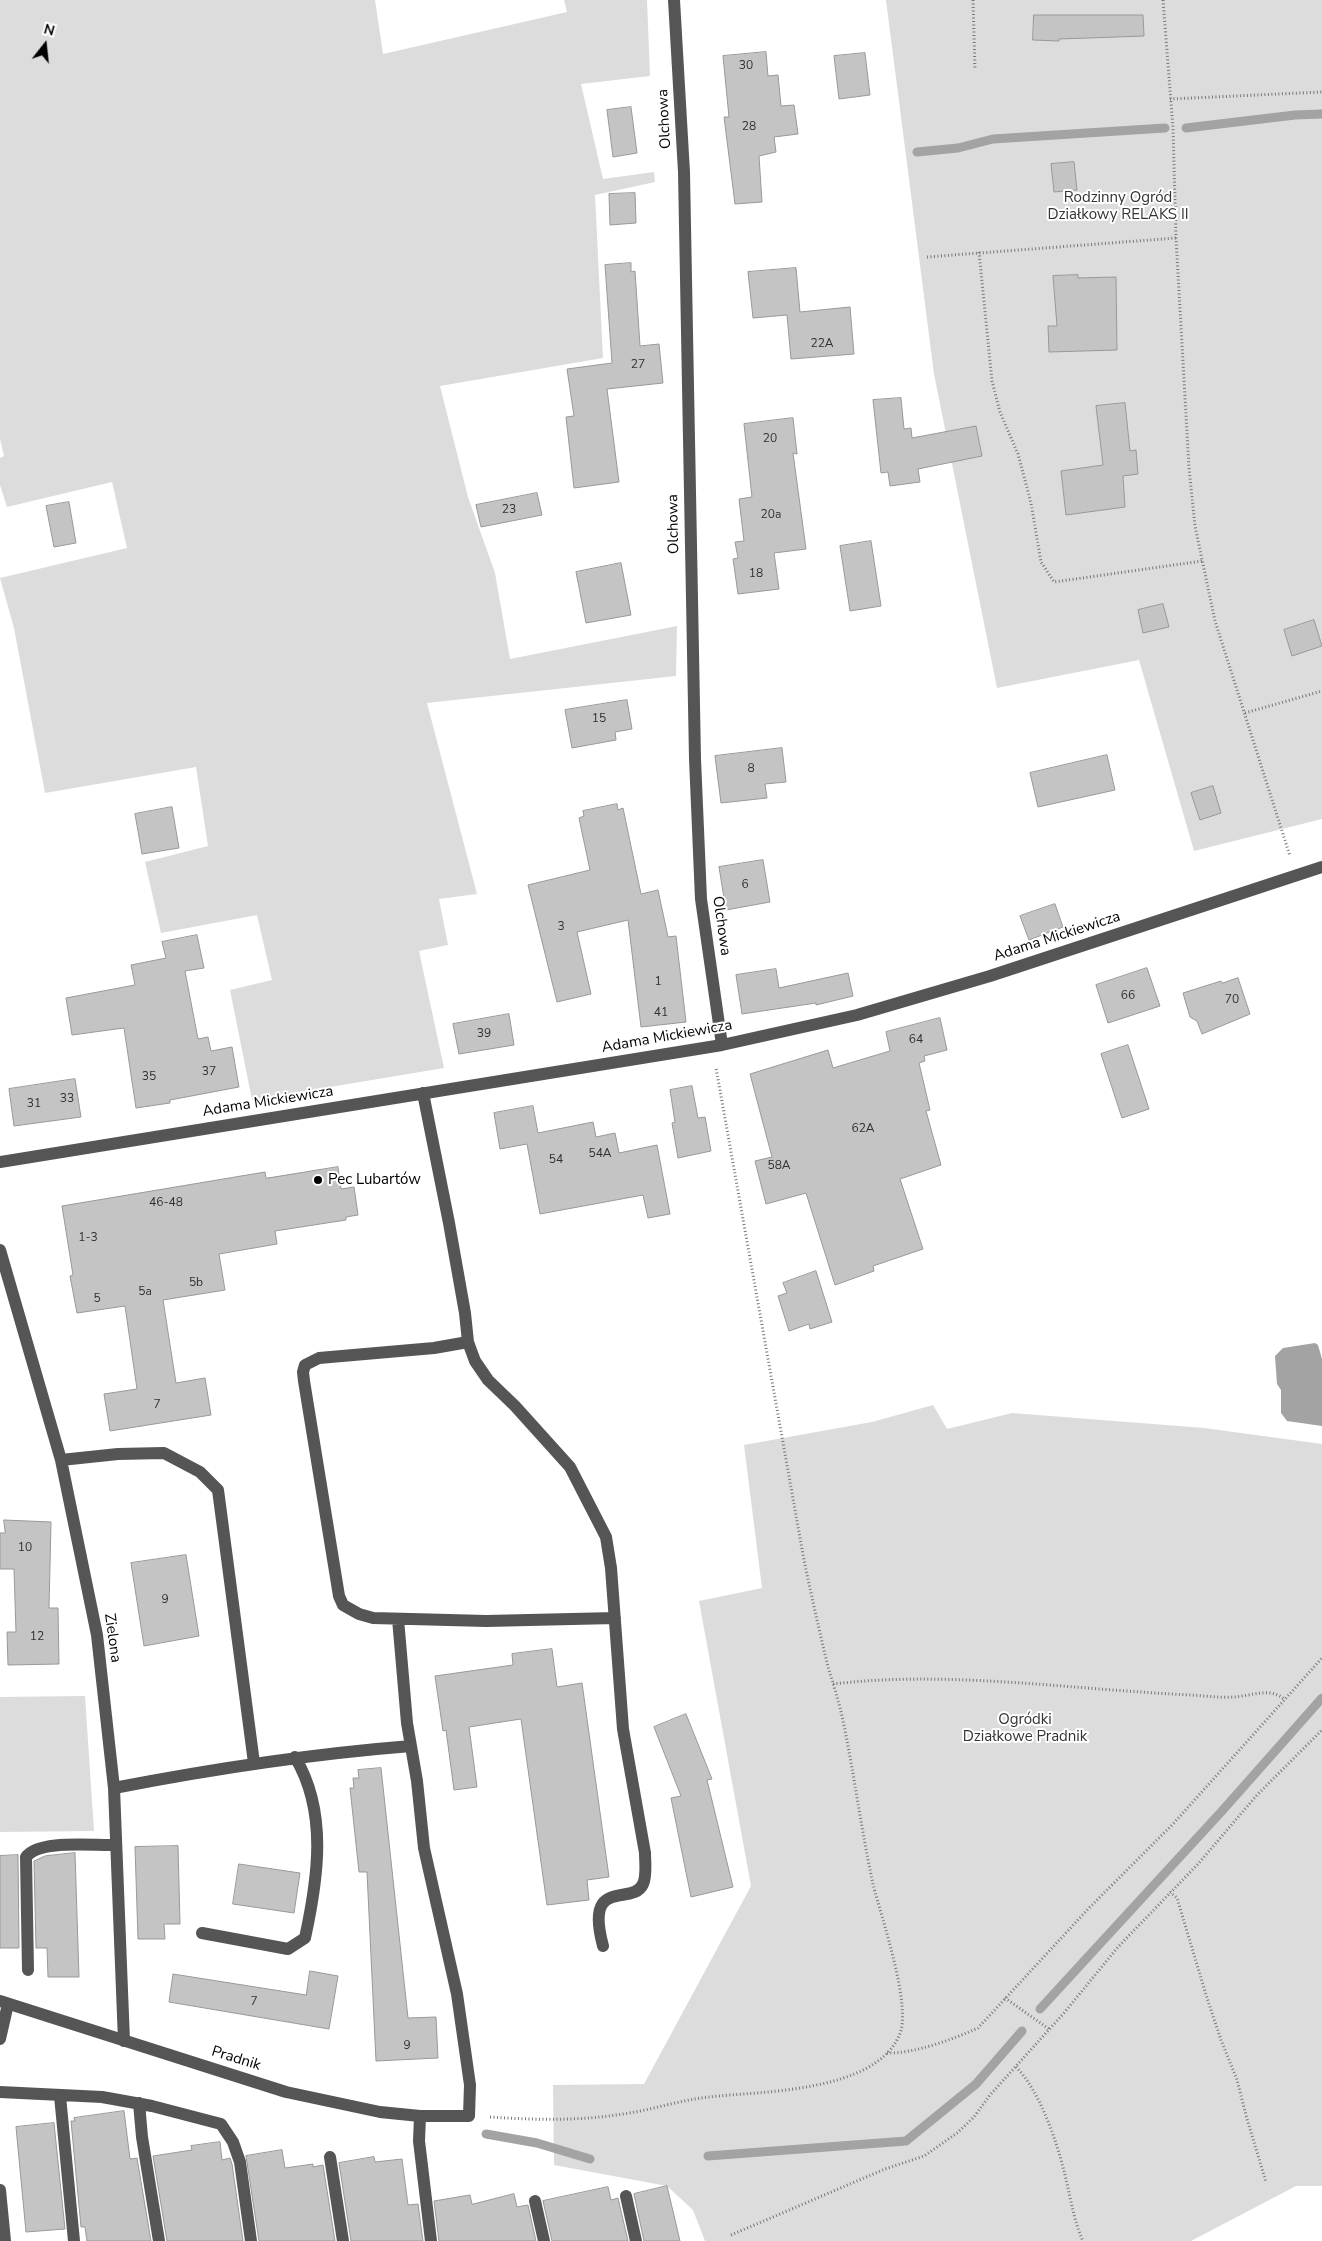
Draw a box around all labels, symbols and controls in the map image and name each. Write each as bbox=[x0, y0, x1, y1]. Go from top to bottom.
north arrow bbox=[20, 20, 70, 70]
text: N bbox=[42, 20, 57, 41]
house number: 30 bbox=[739, 59, 753, 73]
street label: Olchowa bbox=[654, 89, 676, 149]
house number: 28 bbox=[742, 120, 756, 134]
park label: Rodzinny Ogród Działkowy RELAKS II bbox=[1047, 189, 1189, 224]
house number: 22A bbox=[810, 337, 834, 351]
house number: 27 bbox=[631, 358, 645, 372]
house number: 20 bbox=[763, 432, 777, 446]
street label: Olchowa bbox=[664, 494, 684, 554]
house number: 23 bbox=[502, 503, 516, 517]
house number: 20a bbox=[761, 508, 781, 522]
house number: 18 bbox=[749, 567, 763, 581]
house number: 15 bbox=[592, 712, 606, 726]
house number: 8 bbox=[747, 762, 755, 776]
house number: 6 bbox=[741, 878, 749, 892]
street label: Olchowa bbox=[708, 895, 734, 957]
street label: Adama Mickiewicza bbox=[991, 908, 1123, 966]
house number: 3 bbox=[557, 920, 565, 934]
house number: 1 bbox=[654, 975, 662, 989]
house number: 66 bbox=[1121, 989, 1135, 1003]
house number: 70 bbox=[1225, 993, 1239, 1007]
house number: 41 bbox=[654, 1006, 668, 1020]
street label: Adama Mickiewicza bbox=[600, 1017, 734, 1057]
house number: 39 bbox=[477, 1027, 491, 1041]
house number: 64 bbox=[909, 1033, 923, 1047]
house number: 37 bbox=[202, 1065, 216, 1079]
house number: 35 bbox=[142, 1070, 156, 1084]
street label: Adama Mickiewicza bbox=[201, 1083, 335, 1121]
house number: 33 bbox=[60, 1092, 74, 1106]
house number: 31 bbox=[27, 1097, 41, 1111]
house number: 62A bbox=[851, 1122, 875, 1136]
house number: 54A bbox=[588, 1147, 612, 1161]
house number: 54 bbox=[549, 1153, 563, 1167]
house number: 58A bbox=[767, 1159, 791, 1173]
place label: Pec Lubartów bbox=[328, 1171, 421, 1189]
marker: Pec Lubartów bbox=[312, 1174, 324, 1186]
house number: 46-48 bbox=[149, 1196, 183, 1210]
house number: 1-3 bbox=[78, 1231, 98, 1245]
house number: 5b bbox=[189, 1276, 203, 1290]
house number: 5a bbox=[138, 1285, 152, 1299]
house number: 5 bbox=[93, 1292, 101, 1306]
house number: 7 bbox=[153, 1398, 161, 1412]
house number: 10 bbox=[18, 1541, 32, 1555]
house number: 9 bbox=[161, 1593, 169, 1607]
street label: Zielona bbox=[100, 1612, 124, 1664]
house number: 12 bbox=[30, 1630, 44, 1644]
park label: Ogródki Działkowe Pradnik bbox=[963, 1711, 1087, 1746]
house number: 7 bbox=[250, 1995, 258, 2009]
house number: 9 bbox=[403, 2039, 411, 2053]
street label: Pradnik bbox=[209, 2043, 263, 2075]

